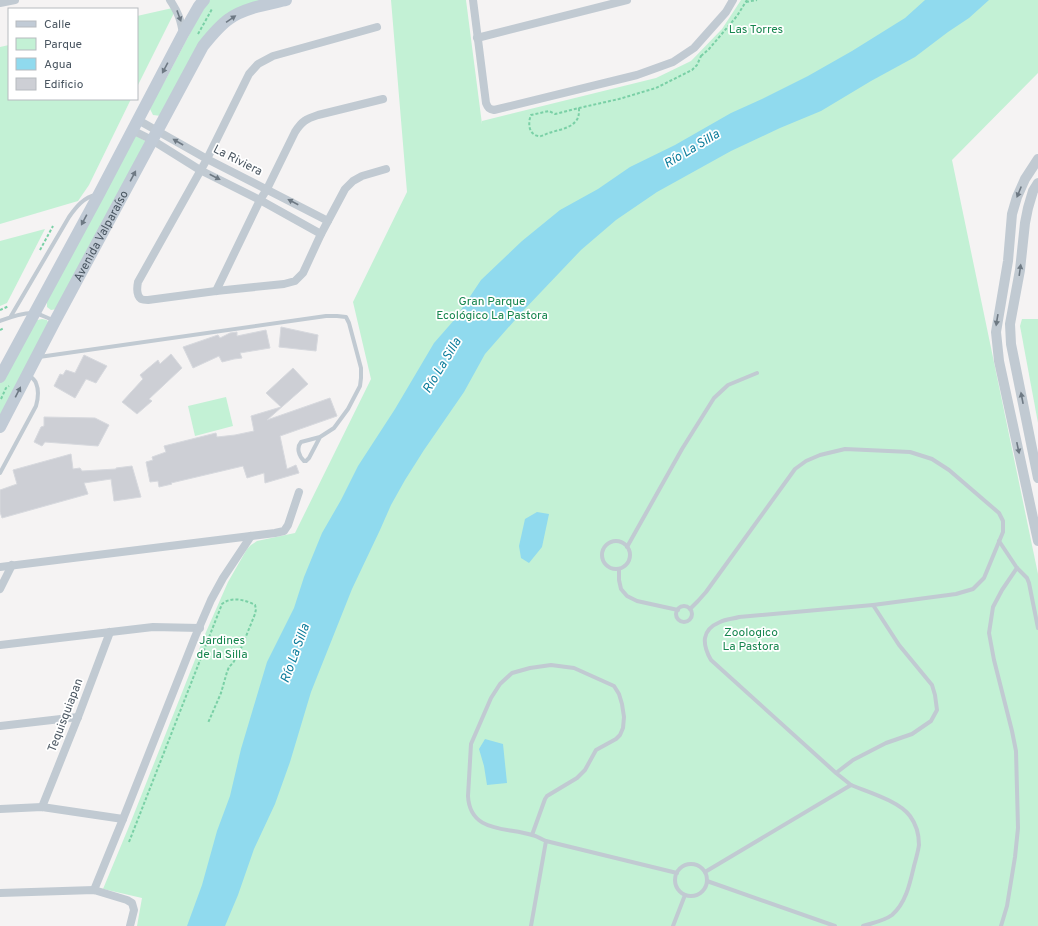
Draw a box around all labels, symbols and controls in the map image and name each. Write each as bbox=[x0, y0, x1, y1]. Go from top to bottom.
legend bbox=[8, 8, 138, 100]
one-way arrow bbox=[176, 11, 182, 23]
one-way arrow bbox=[226, 15, 236, 23]
text: Calle bbox=[44, 17, 71, 33]
park label: Las Torres bbox=[729, 22, 783, 38]
text: Parque bbox=[44, 37, 82, 53]
text: Agua bbox=[44, 57, 72, 73]
one-way arrow bbox=[162, 63, 168, 74]
text: Edificio bbox=[44, 77, 84, 93]
water label: Río La Silla bbox=[661, 127, 723, 173]
one-way arrow bbox=[172, 139, 184, 146]
street label: La Riviera bbox=[210, 142, 265, 180]
one-way arrow bbox=[130, 170, 137, 182]
one-way arrow bbox=[209, 174, 221, 180]
one-way arrow bbox=[1016, 187, 1022, 198]
street label: Avenida Valparaíso bbox=[71, 188, 133, 285]
one-way arrow bbox=[287, 199, 299, 206]
one-way arrow bbox=[81, 215, 88, 226]
one-way arrow bbox=[1017, 264, 1023, 276]
park label: Gran Parque Ecológico La Pastora bbox=[436, 294, 548, 324]
one-way arrow bbox=[994, 314, 1000, 326]
water label: Río La Silla bbox=[420, 335, 466, 397]
one-way arrow bbox=[15, 386, 21, 398]
one-way arrow bbox=[1019, 392, 1025, 404]
one-way arrow bbox=[1016, 442, 1022, 454]
water label: Río La Silla bbox=[278, 622, 314, 686]
park label: Zoologico La Pastora bbox=[723, 625, 779, 655]
park label: Jardines de la Silla bbox=[196, 633, 248, 663]
street label: Tequisquiapan bbox=[45, 676, 87, 755]

